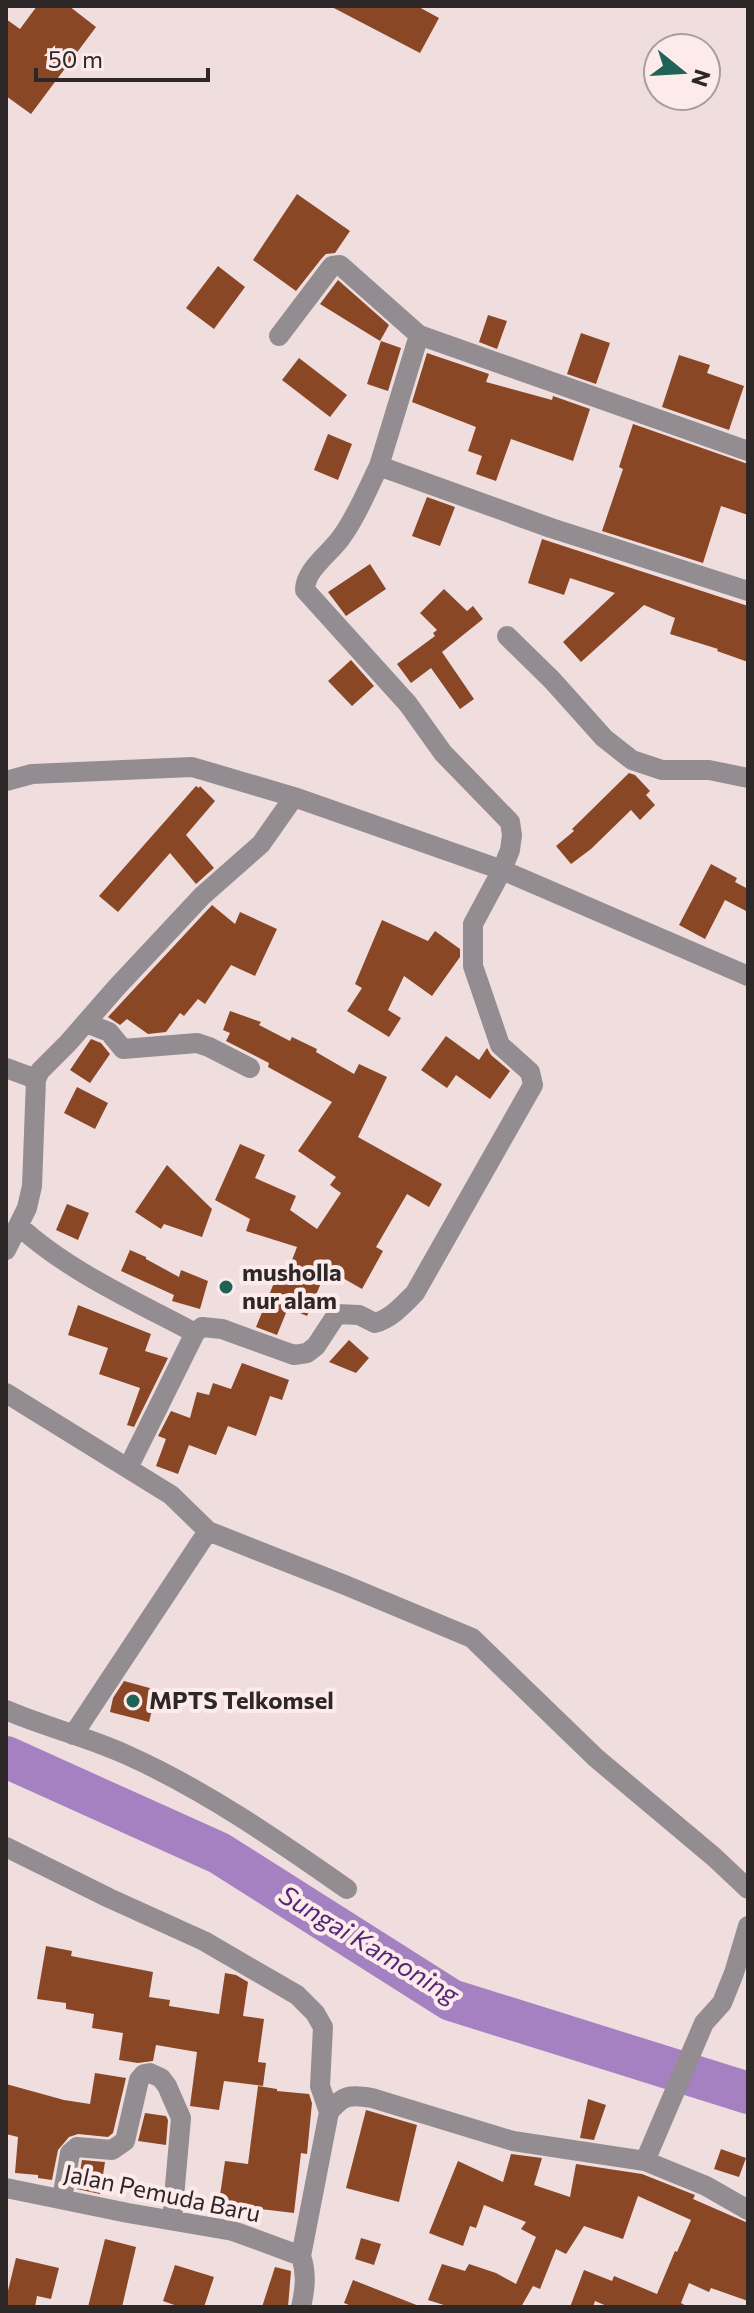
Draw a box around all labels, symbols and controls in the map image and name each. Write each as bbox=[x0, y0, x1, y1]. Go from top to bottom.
scale bar bbox=[36, 32, 208, 82]
north arrow bbox=[642, 32, 722, 112]
text: 50 m bbox=[48, 44, 103, 73]
text: N bbox=[686, 66, 717, 90]
place label: musholla nur alam bbox=[242, 1257, 342, 1314]
marker: musholla nur alam bbox=[217, 1278, 235, 1296]
place label: MPTS Telkomsel bbox=[149, 1685, 334, 1714]
marker: MPTS Telkomsel bbox=[124, 1692, 142, 1710]
water label: Sungai Kamoning bbox=[274, 1878, 466, 2010]
street label: Jalan Pemuda Baru bbox=[61, 2158, 263, 2228]

